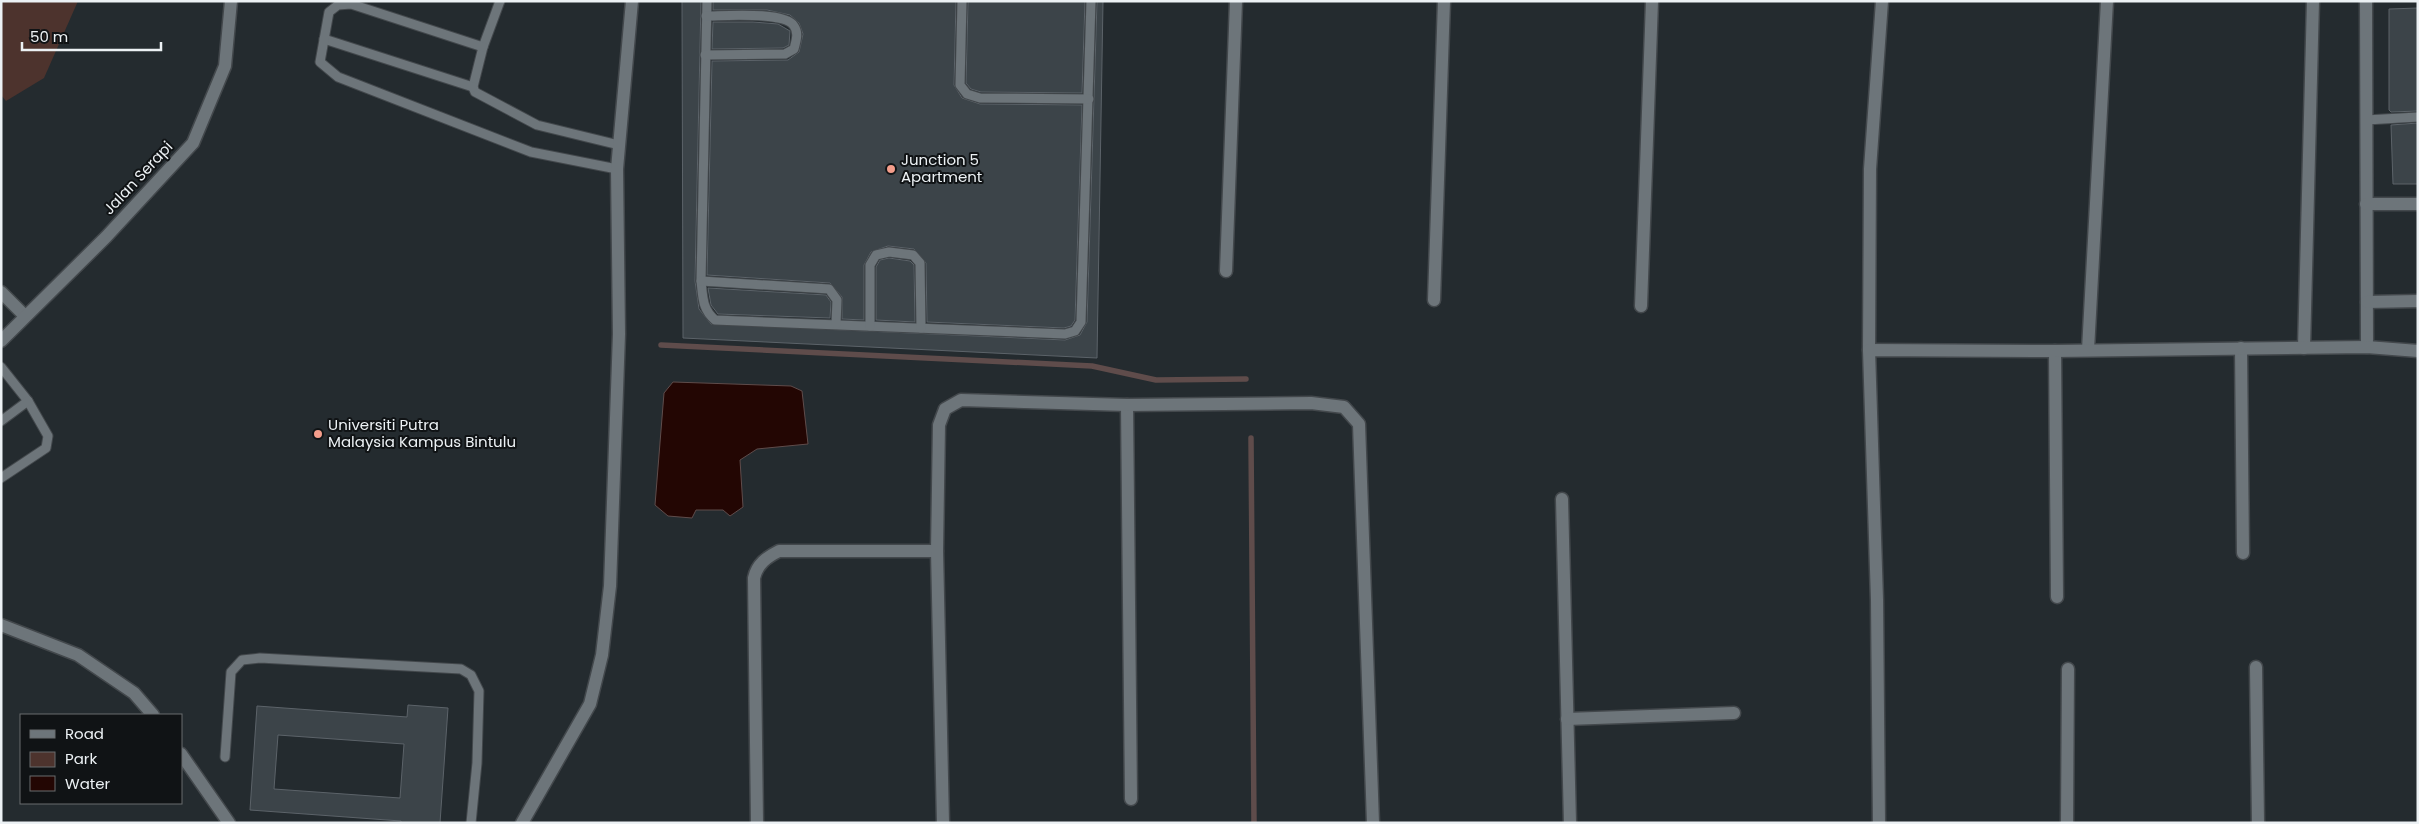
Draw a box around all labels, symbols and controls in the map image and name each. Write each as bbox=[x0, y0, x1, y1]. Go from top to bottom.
scale bar bbox=[22, 20, 161, 52]
text: 50 m bbox=[30, 26, 68, 47]
street label: Jalan Serapi bbox=[98, 136, 177, 219]
place label: Junction 5 Apartment bbox=[901, 149, 982, 187]
marker: Junction 5 Apartment bbox=[885, 163, 897, 175]
place label: Universiti Putra Malaysia Kampus Bintulu bbox=[328, 414, 516, 452]
marker: Universiti Putra Malaysia Kampus Bintulu bbox=[312, 428, 324, 440]
legend bbox=[20, 714, 182, 804]
text: Road bbox=[65, 723, 104, 744]
text: Park bbox=[65, 748, 97, 769]
text: Water bbox=[65, 773, 111, 794]

